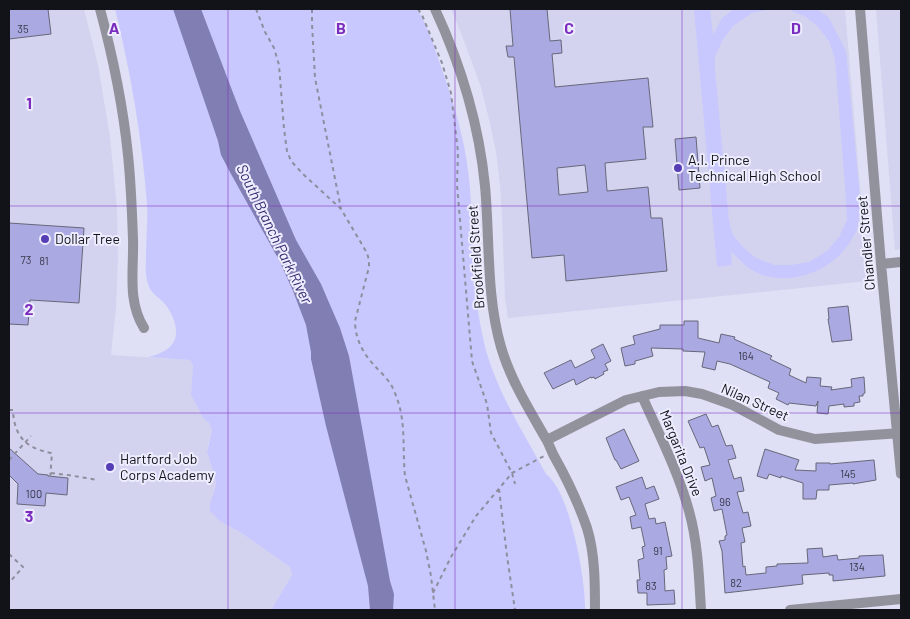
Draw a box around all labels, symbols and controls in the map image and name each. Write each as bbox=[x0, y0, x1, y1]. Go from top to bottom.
text: A bbox=[109, 18, 120, 37]
text: B bbox=[336, 18, 346, 37]
text: C bbox=[564, 18, 574, 37]
text: D bbox=[791, 18, 801, 37]
house number: 35 bbox=[17, 22, 29, 35]
text: 1 bbox=[26, 93, 32, 112]
place label: A.I. Prince Technical High School bbox=[688, 151, 821, 184]
water label: South Branch Park River bbox=[233, 161, 317, 307]
marker: A.I. Prince Technical High School bbox=[672, 162, 684, 174]
street label: Chandler Street bbox=[853, 195, 878, 291]
street label: Brookfield Street bbox=[463, 205, 488, 310]
place label: Dollar Tree bbox=[55, 230, 120, 247]
marker: Dollar Tree bbox=[39, 233, 51, 245]
house number: 73 bbox=[21, 253, 31, 266]
house number: 81 bbox=[39, 254, 49, 267]
text: 2 bbox=[25, 299, 34, 318]
house number: 164 bbox=[738, 349, 754, 362]
street label: Nilan Street bbox=[719, 379, 792, 424]
street label: Margarita Drive bbox=[656, 407, 707, 498]
place label: Hartford Job Corps Academy bbox=[120, 450, 215, 483]
marker: Hartford Job Corps Academy bbox=[104, 461, 116, 473]
house number: 145 bbox=[840, 467, 856, 480]
house number: 100 bbox=[26, 487, 42, 500]
house number: 96 bbox=[719, 495, 731, 508]
text: 3 bbox=[25, 506, 33, 525]
house number: 91 bbox=[653, 544, 663, 557]
house number: 134 bbox=[849, 560, 865, 573]
house number: 82 bbox=[730, 576, 742, 589]
house number: 83 bbox=[645, 579, 657, 592]

